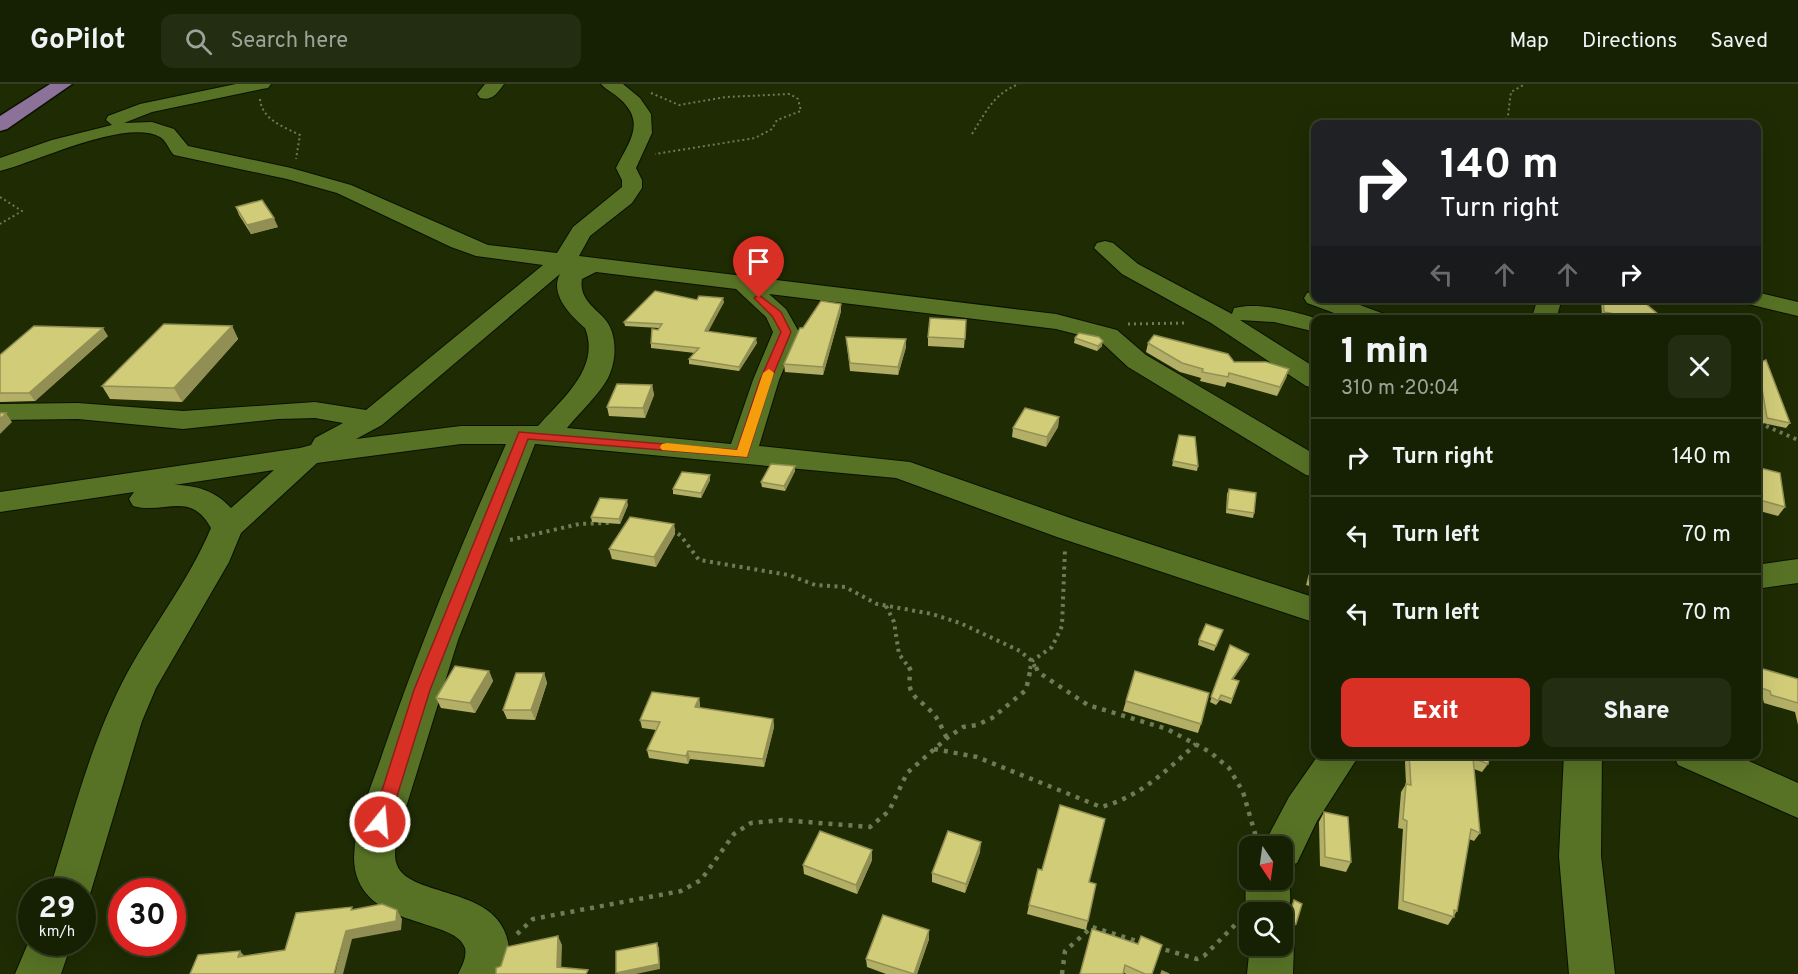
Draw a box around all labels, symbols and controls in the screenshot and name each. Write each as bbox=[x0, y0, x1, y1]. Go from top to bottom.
search box bbox=[161, 14, 581, 68]
text: GoPilot bbox=[30, 23, 125, 59]
icon: search bbox=[182, 25, 215, 58]
text: Search here bbox=[230, 28, 348, 55]
text: Map bbox=[1509, 28, 1549, 55]
text: Directions bbox=[1582, 28, 1677, 55]
text: Saved bbox=[1710, 28, 1768, 55]
text: 140 m bbox=[1440, 140, 1559, 193]
icon: right bbox=[1341, 144, 1419, 222]
text: Turn right bbox=[1440, 192, 1559, 226]
pin bbox=[733, 236, 784, 298]
icon: arrive bbox=[742, 245, 775, 278]
icon: left bbox=[1425, 258, 1458, 291]
icon: ahead bbox=[1488, 258, 1521, 291]
icon: ahead bbox=[1551, 258, 1584, 291]
icon: right bbox=[1614, 258, 1647, 291]
text: 1 min bbox=[1341, 330, 1429, 376]
button: close bbox=[1668, 335, 1731, 398]
text: 310 m · 20:04 bbox=[1341, 376, 1459, 402]
icon: right bbox=[1341, 441, 1374, 474]
text: Turn right bbox=[1392, 444, 1494, 471]
text: 140 m bbox=[1672, 444, 1731, 471]
icon: left bbox=[1341, 519, 1374, 552]
text: Turn left bbox=[1392, 522, 1480, 549]
text: 70 m bbox=[1682, 522, 1731, 549]
icon: left bbox=[1341, 597, 1374, 630]
text: Turn left bbox=[1392, 600, 1480, 627]
text: 70 m bbox=[1682, 600, 1731, 627]
button: Exit bbox=[1341, 678, 1530, 747]
button: Share bbox=[1542, 678, 1731, 747]
position arrow bbox=[348, 790, 412, 854]
north arrow bbox=[1239, 836, 1293, 890]
map controls bbox=[1239, 836, 1293, 956]
speed limit sign: 30 bbox=[108, 878, 186, 956]
text: 29 bbox=[39, 891, 75, 928]
button: search bbox=[1239, 902, 1293, 956]
text: km/h bbox=[39, 923, 75, 942]

